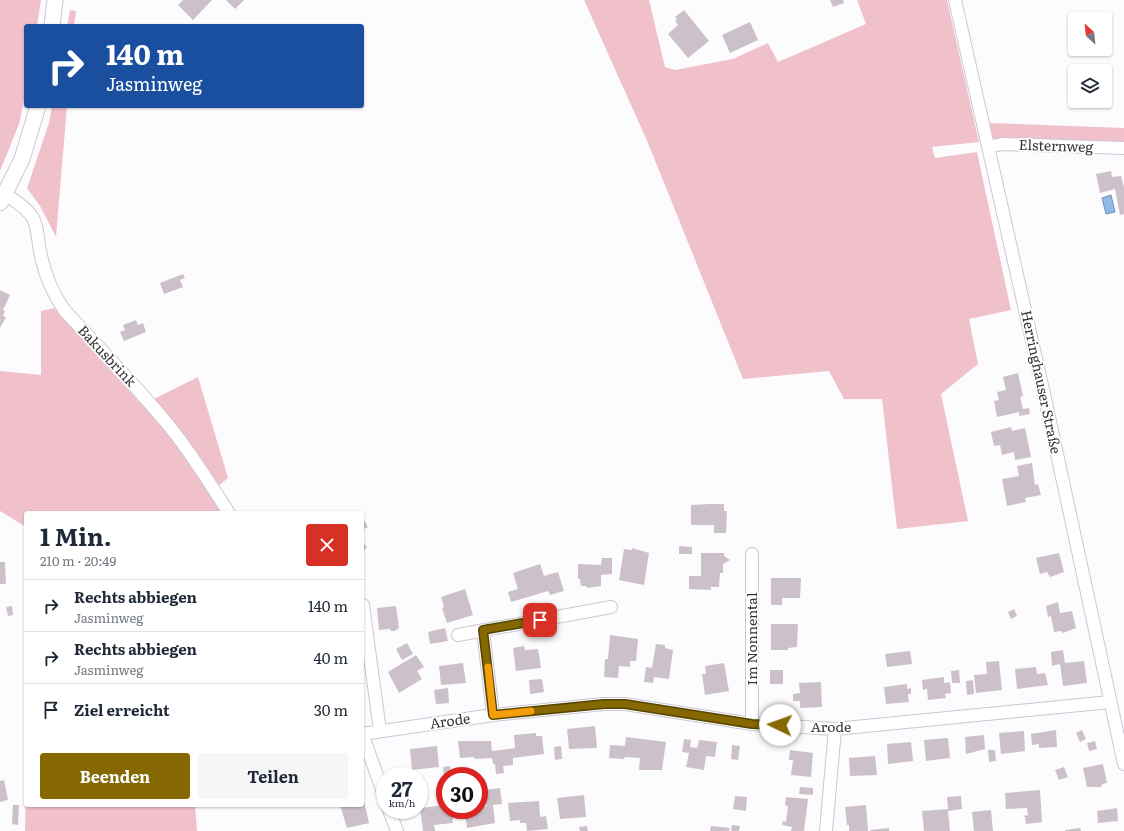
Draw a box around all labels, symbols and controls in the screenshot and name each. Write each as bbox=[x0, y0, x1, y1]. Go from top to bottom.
north arrow bbox=[1068, 12, 1112, 56]
map controls bbox=[1068, 12, 1112, 108]
text: 140 m bbox=[106, 32, 184, 74]
icon: right bbox=[40, 40, 92, 92]
button: layers bbox=[1068, 64, 1112, 108]
text: Jasminweg bbox=[106, 70, 202, 97]
street label: Elsternweg bbox=[1018, 134, 1094, 156]
street label: Herringhauser Straße bbox=[1017, 308, 1067, 455]
street label: Bakusbrink bbox=[74, 320, 142, 391]
text: 1 Min. bbox=[40, 518, 112, 553]
button: close bbox=[306, 524, 348, 566]
text: 210 m · 20:49 bbox=[40, 551, 116, 570]
text: Rechts abbiegen bbox=[74, 585, 197, 608]
street label: Im Nonnental bbox=[741, 592, 761, 686]
text: 140 m bbox=[308, 594, 348, 617]
icon: right bbox=[40, 595, 62, 617]
pin bbox=[523, 603, 557, 637]
text: Jasminweg bbox=[74, 608, 144, 627]
icon: arrive bbox=[529, 609, 551, 631]
text: Rechts abbiegen bbox=[74, 637, 197, 660]
text: 40 m bbox=[314, 646, 348, 669]
icon: right bbox=[40, 647, 62, 669]
text: Jasminweg bbox=[74, 660, 144, 679]
text: Ziel erreicht bbox=[74, 698, 169, 721]
text: 30 m bbox=[314, 698, 348, 721]
icon: arrive bbox=[40, 699, 62, 721]
position arrow bbox=[759, 704, 801, 746]
street label: Arode bbox=[428, 707, 471, 733]
street label: Arode bbox=[811, 716, 851, 736]
button: Beenden bbox=[40, 753, 190, 799]
button: Teilen bbox=[198, 753, 348, 799]
speed limit sign: 30 bbox=[436, 767, 488, 819]
text: 27 bbox=[391, 773, 413, 803]
text: km/h bbox=[389, 795, 415, 810]

